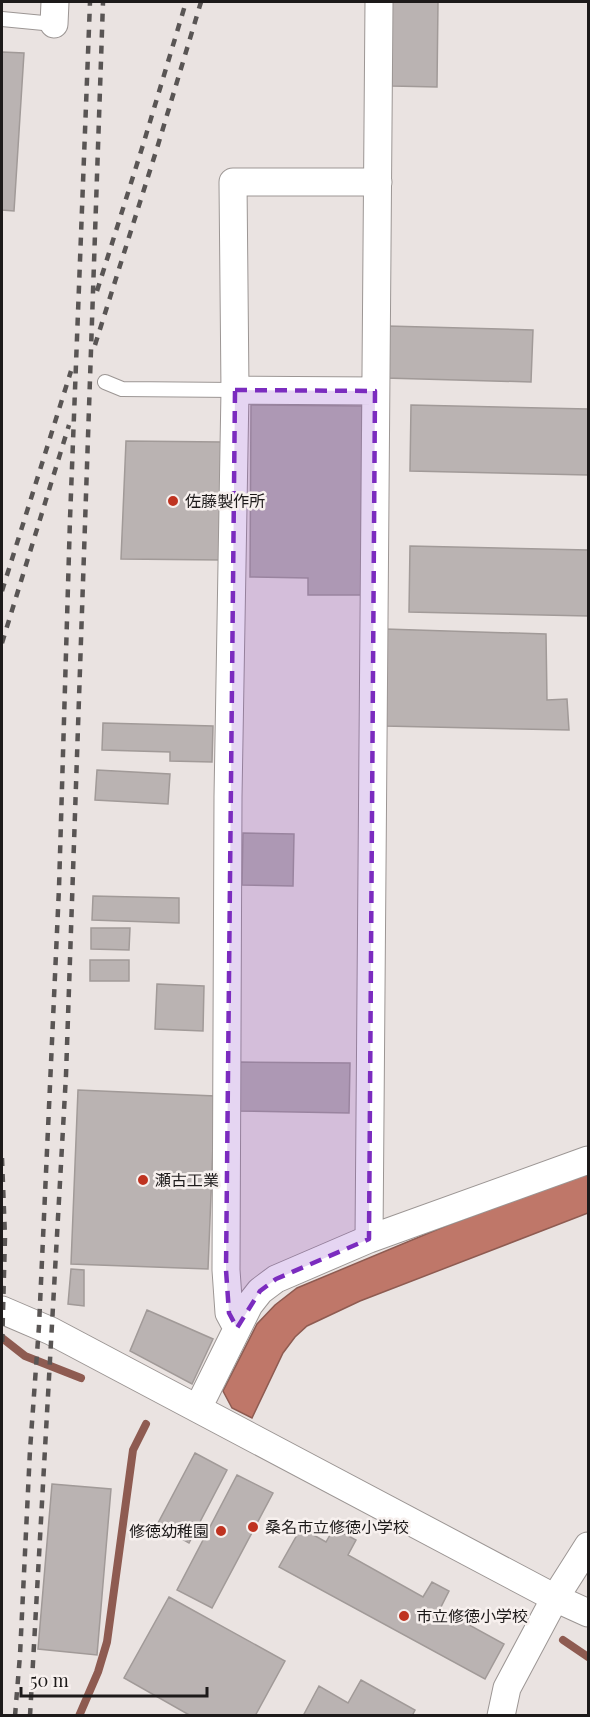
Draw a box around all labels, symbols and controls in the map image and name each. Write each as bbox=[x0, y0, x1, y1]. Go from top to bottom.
place label: 佐藤製作所 bbox=[185, 490, 265, 511]
marker: 佐藤製作所 bbox=[166, 494, 180, 508]
place label: 瀬古工業 bbox=[155, 1169, 219, 1190]
marker: 瀬古工業 bbox=[136, 1173, 150, 1187]
place label: 桑名市立修徳小学校 bbox=[265, 1516, 409, 1537]
place label: 修徳幼稚園 bbox=[129, 1520, 209, 1541]
marker: 桑名市立修徳小学校 bbox=[246, 1520, 260, 1534]
marker: 修徳幼稚園 bbox=[214, 1524, 228, 1538]
place label: 市立修徳小学校 bbox=[416, 1605, 528, 1626]
marker: 市立修徳小学校 bbox=[397, 1609, 411, 1623]
scale bar bbox=[21, 1660, 207, 1698]
text: 50 m bbox=[30, 1668, 69, 1692]

